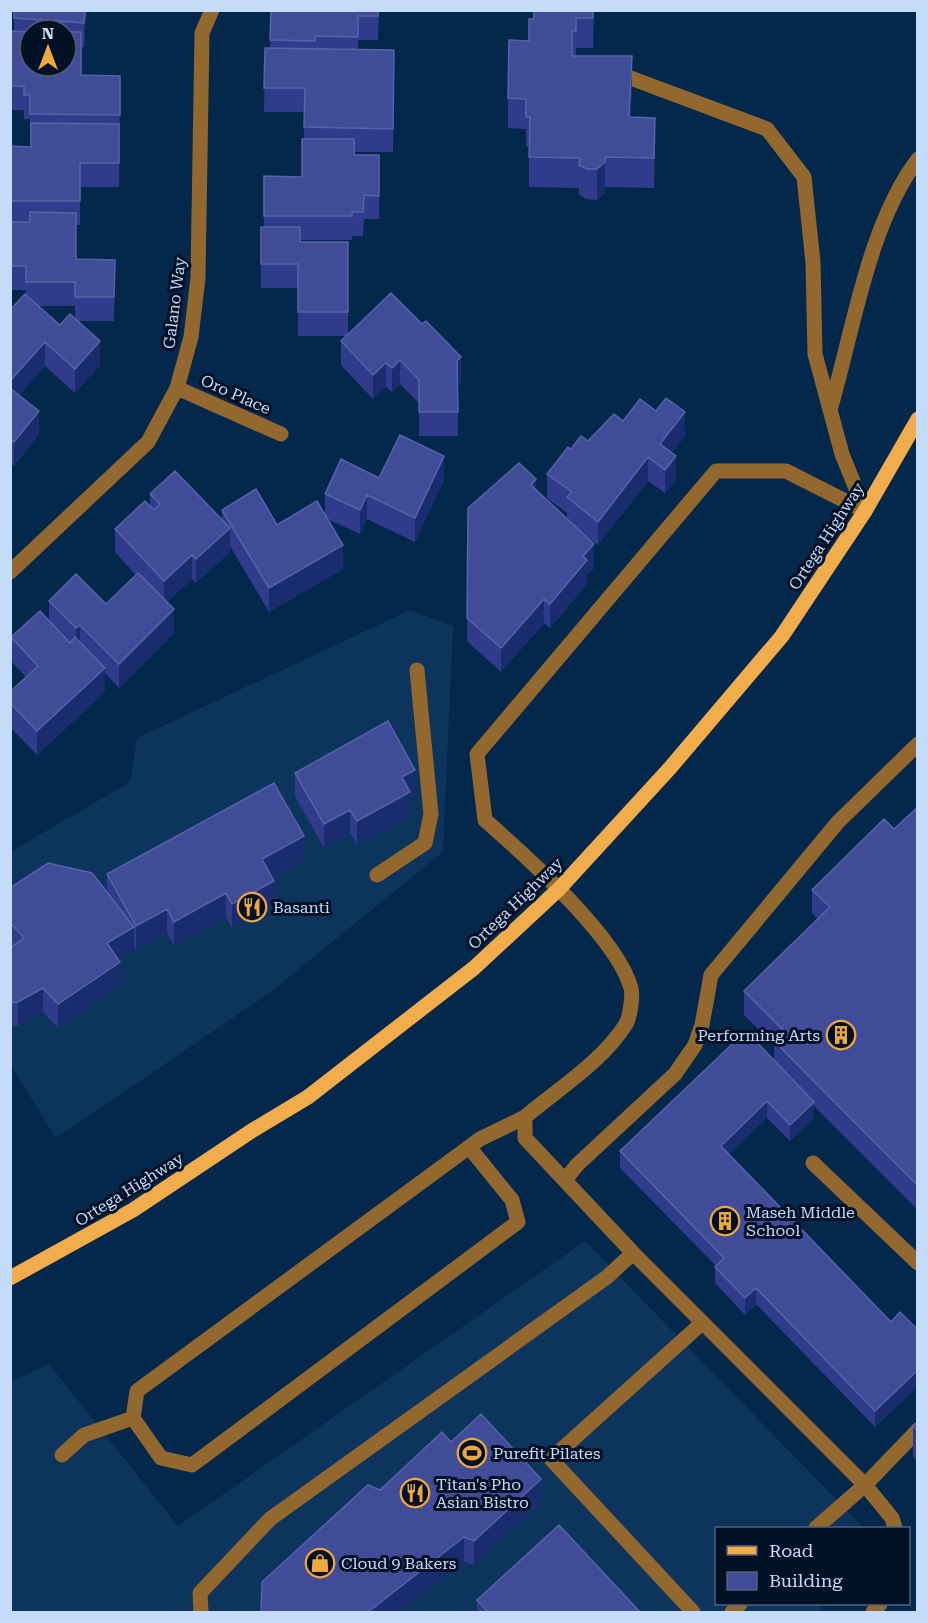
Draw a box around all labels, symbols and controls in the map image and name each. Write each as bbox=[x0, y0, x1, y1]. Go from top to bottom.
north arrow bbox=[18, 18, 78, 78]
text: N bbox=[42, 24, 54, 43]
street label: Galano Way bbox=[159, 255, 190, 350]
street label: Oro Place bbox=[198, 371, 274, 418]
street label: Ortega Highway bbox=[785, 479, 868, 593]
street label: Ortega Highway bbox=[464, 853, 567, 953]
restaurant icon: Basanti bbox=[236, 891, 268, 923]
place label: Basanti bbox=[273, 898, 330, 917]
building icon: Performing Arts bbox=[825, 1019, 857, 1051]
place label: Performing Arts bbox=[697, 1026, 820, 1045]
street label: Ortega Highway bbox=[72, 1148, 187, 1230]
place label: Maseh Middle School bbox=[746, 1203, 855, 1240]
building icon: Maseh Middle School bbox=[709, 1205, 741, 1237]
sports icon: Purefit Pilates bbox=[456, 1437, 488, 1469]
place label: Purefit Pilates bbox=[493, 1444, 601, 1463]
place label: Titan's Pho Asian Bistro bbox=[436, 1475, 529, 1512]
restaurant icon: Titan's Pho Asian Bistro bbox=[399, 1477, 431, 1509]
legend bbox=[715, 1527, 910, 1605]
text: Road bbox=[769, 1540, 814, 1561]
shop icon: Cloud 9 Bakers bbox=[304, 1547, 336, 1579]
place label: Cloud 9 Bakers bbox=[341, 1554, 457, 1573]
text: Building bbox=[769, 1570, 843, 1591]

